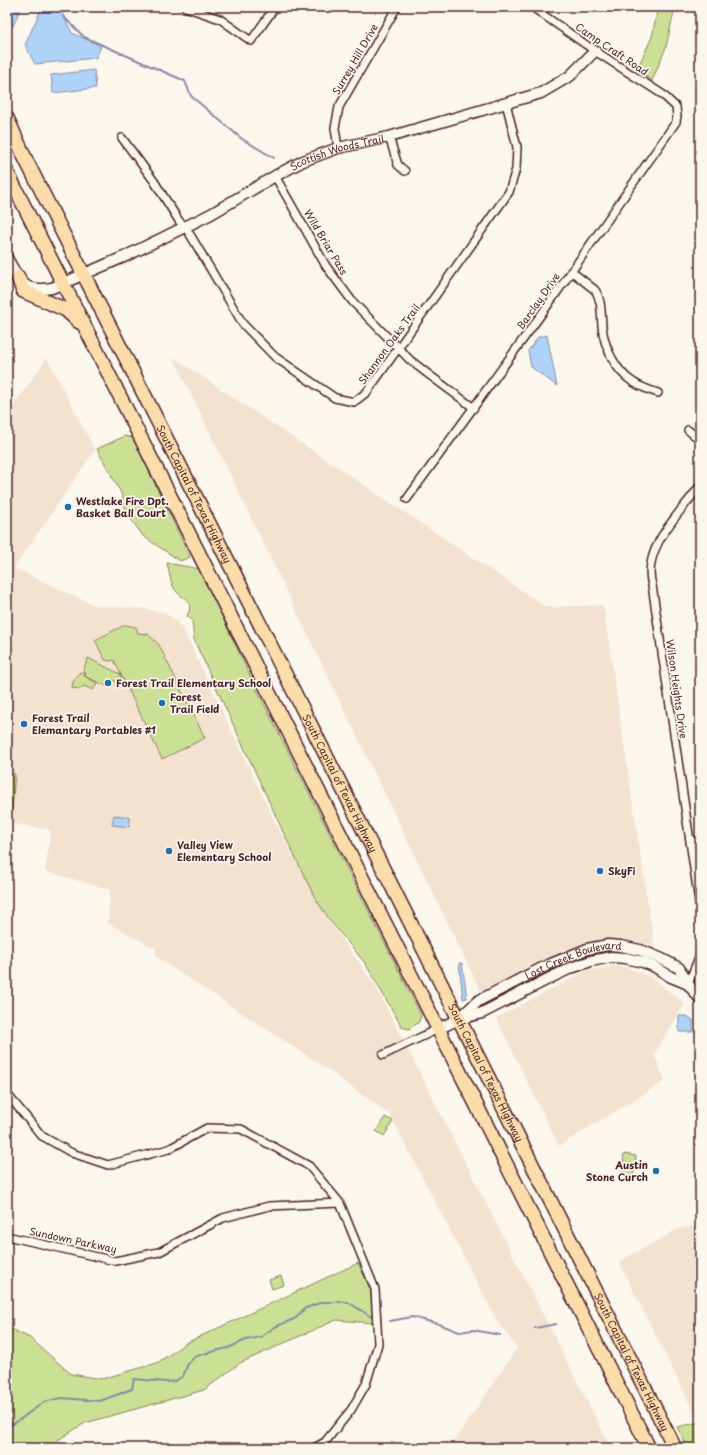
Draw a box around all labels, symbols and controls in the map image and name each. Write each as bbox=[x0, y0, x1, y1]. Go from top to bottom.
street label: Camp Craft Road bbox=[573, 19, 652, 79]
street label: Surrey Hill Drive bbox=[328, 21, 382, 97]
street label: Scottish Woods Trail bbox=[287, 130, 385, 174]
street label: Wild Briar Pass bbox=[301, 206, 352, 278]
street label: Barclay Drive bbox=[512, 269, 563, 332]
street label: Shannon Oaks Trail bbox=[354, 300, 423, 387]
street label: South Capital of Texas Highway bbox=[154, 422, 236, 566]
place label: Westlake Fire Dpt. Basket Ball Court bbox=[76, 493, 169, 520]
marker: Westlake Fire Dpt. Basket Ball Court bbox=[63, 502, 73, 512]
street label: Wilson Heights Drive bbox=[663, 638, 692, 739]
place label: Forest Trail Elementary School bbox=[116, 675, 271, 690]
marker: Forest Trail Elementary School bbox=[103, 678, 113, 688]
place label: Forest Trail Field bbox=[170, 689, 219, 716]
marker: Forest Trail Field bbox=[157, 698, 167, 708]
place label: Forest Trail Elemantary Portables #1 bbox=[32, 710, 156, 738]
street label: South Capital of Texas Highway bbox=[299, 711, 382, 855]
marker: Forest Trail Elemantary Portables #1 bbox=[19, 719, 29, 729]
place label: Valley View Elementary School bbox=[177, 837, 271, 864]
marker: Valley View Elementary School bbox=[164, 846, 174, 856]
place label: SkyFi bbox=[608, 863, 636, 878]
marker: SkyFi bbox=[595, 866, 605, 876]
street label: Lost Creek Boulevard bbox=[522, 937, 622, 983]
street label: South Capital of Texas Highway bbox=[445, 1001, 527, 1144]
place label: Austin Stone Curch bbox=[586, 1157, 648, 1184]
marker: Austin Stone Curch bbox=[651, 1166, 661, 1176]
street label: Sundown Parkway bbox=[28, 1223, 118, 1257]
street label: South Capital of Texas Highway bbox=[591, 1290, 673, 1434]

